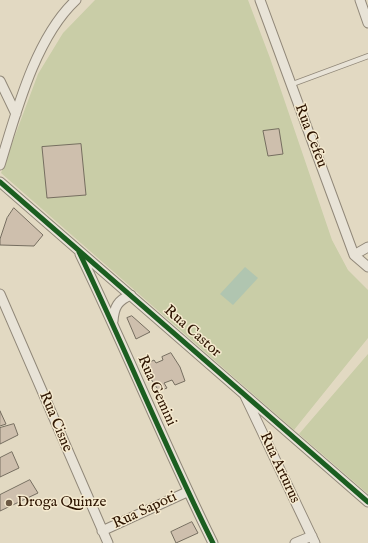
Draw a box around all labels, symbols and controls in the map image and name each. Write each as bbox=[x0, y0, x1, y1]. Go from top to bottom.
street label: Rua Cefeu bbox=[290, 102, 330, 170]
street label: Rua Castor bbox=[160, 302, 224, 362]
street label: Rua Gemini bbox=[132, 353, 180, 429]
street label: Rua Cisne bbox=[34, 389, 76, 455]
street label: Rua Arturus bbox=[255, 430, 303, 506]
street label: Rua Sapoti bbox=[110, 488, 180, 534]
place label: Droga Quinze bbox=[17, 494, 106, 512]
marker: Droga Quinze bbox=[4, 498, 14, 508]

